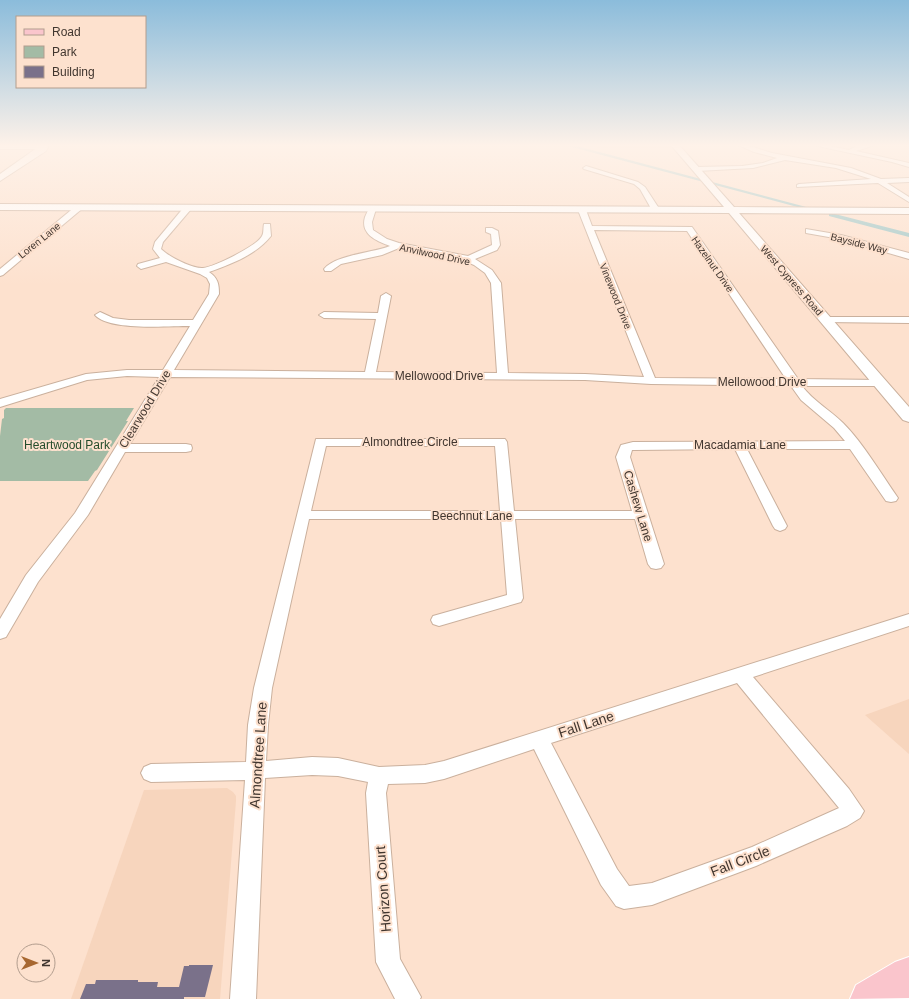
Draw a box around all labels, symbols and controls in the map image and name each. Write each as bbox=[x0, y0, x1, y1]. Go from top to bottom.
legend bbox=[16, 16, 146, 88]
text: Road bbox=[52, 25, 81, 39]
text: Park bbox=[52, 45, 78, 59]
text: Building bbox=[52, 65, 95, 79]
street label: Loren Lane bbox=[16, 220, 63, 261]
street label: Bayside Way bbox=[829, 231, 888, 256]
street label: Hazelnut Drive bbox=[689, 234, 736, 295]
street label: Anvilwood Drive bbox=[399, 242, 472, 267]
street label: West Cypress Road bbox=[758, 243, 825, 317]
street label: Vinewood Drive bbox=[597, 262, 634, 331]
street label: Clearwood Drive bbox=[116, 367, 174, 451]
street label: Mellowood Drive bbox=[395, 369, 484, 383]
street label: Mellowood Drive bbox=[718, 375, 807, 389]
street label: Almondtree Circle bbox=[362, 435, 458, 449]
park label: Heartwood Park bbox=[24, 438, 111, 452]
street label: Macadamia Lane bbox=[694, 438, 786, 452]
street label: Cashew Lane bbox=[621, 469, 656, 543]
street label: Beechnut Lane bbox=[432, 509, 513, 523]
street label: Almondtree Lane bbox=[246, 701, 270, 809]
street label: Fall Lane bbox=[556, 707, 616, 741]
street label: Fall Circle bbox=[708, 842, 772, 880]
street label: Horizon Court bbox=[372, 845, 394, 933]
north arrow bbox=[16, 943, 56, 983]
text: N bbox=[40, 959, 52, 967]

